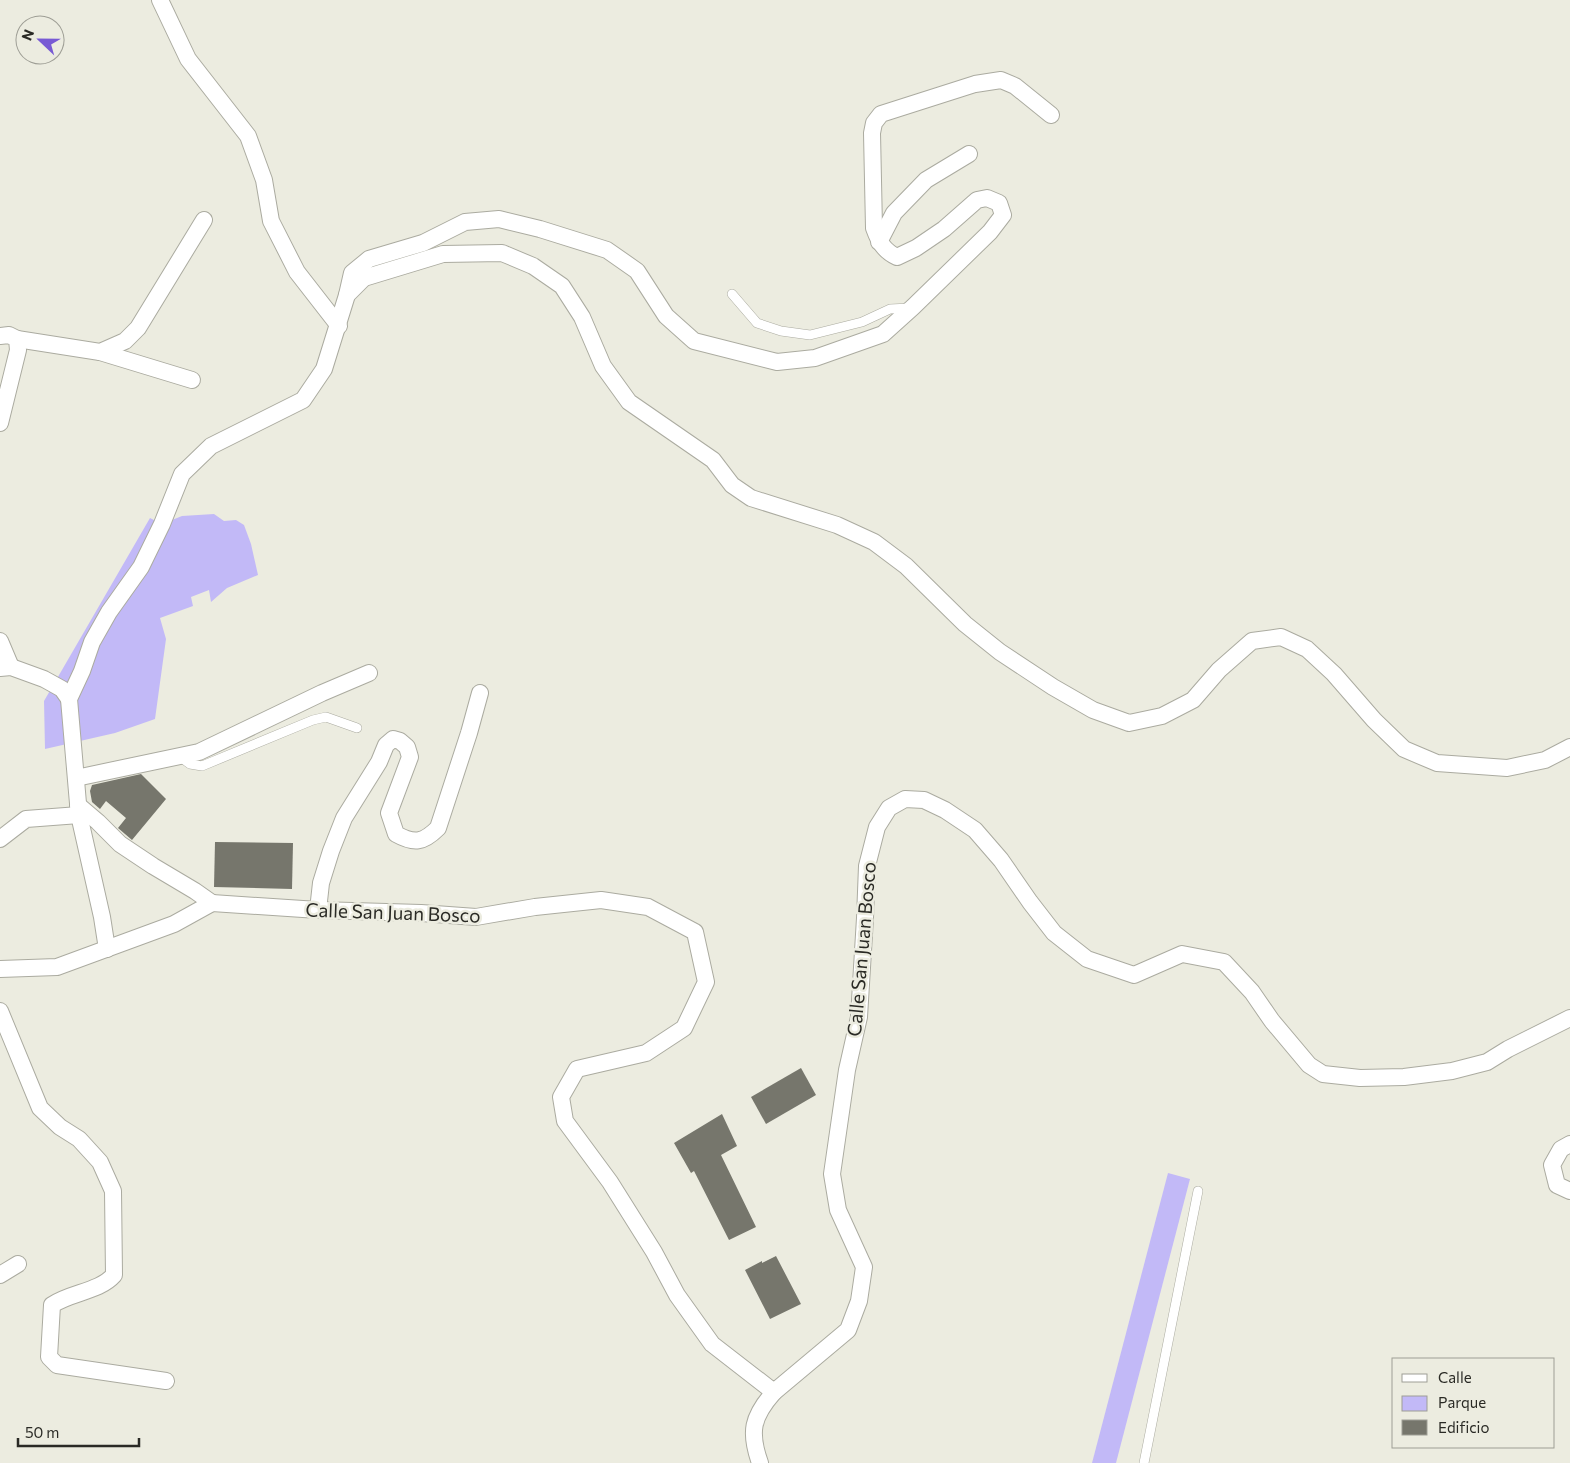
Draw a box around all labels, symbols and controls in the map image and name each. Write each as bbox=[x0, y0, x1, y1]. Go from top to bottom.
north arrow bbox=[15, 15, 65, 65]
text: N bbox=[18, 27, 37, 43]
street label: Calle San Juan Bosco bbox=[842, 861, 880, 1037]
street label: Calle San Juan Bosco bbox=[305, 897, 481, 927]
legend bbox=[1392, 1358, 1555, 1448]
text: Calle bbox=[1438, 1368, 1472, 1386]
text: Parque bbox=[1438, 1393, 1486, 1411]
scale bar bbox=[18, 1416, 139, 1448]
text: Edificio bbox=[1438, 1418, 1489, 1436]
text: 50 m bbox=[25, 1423, 59, 1441]

